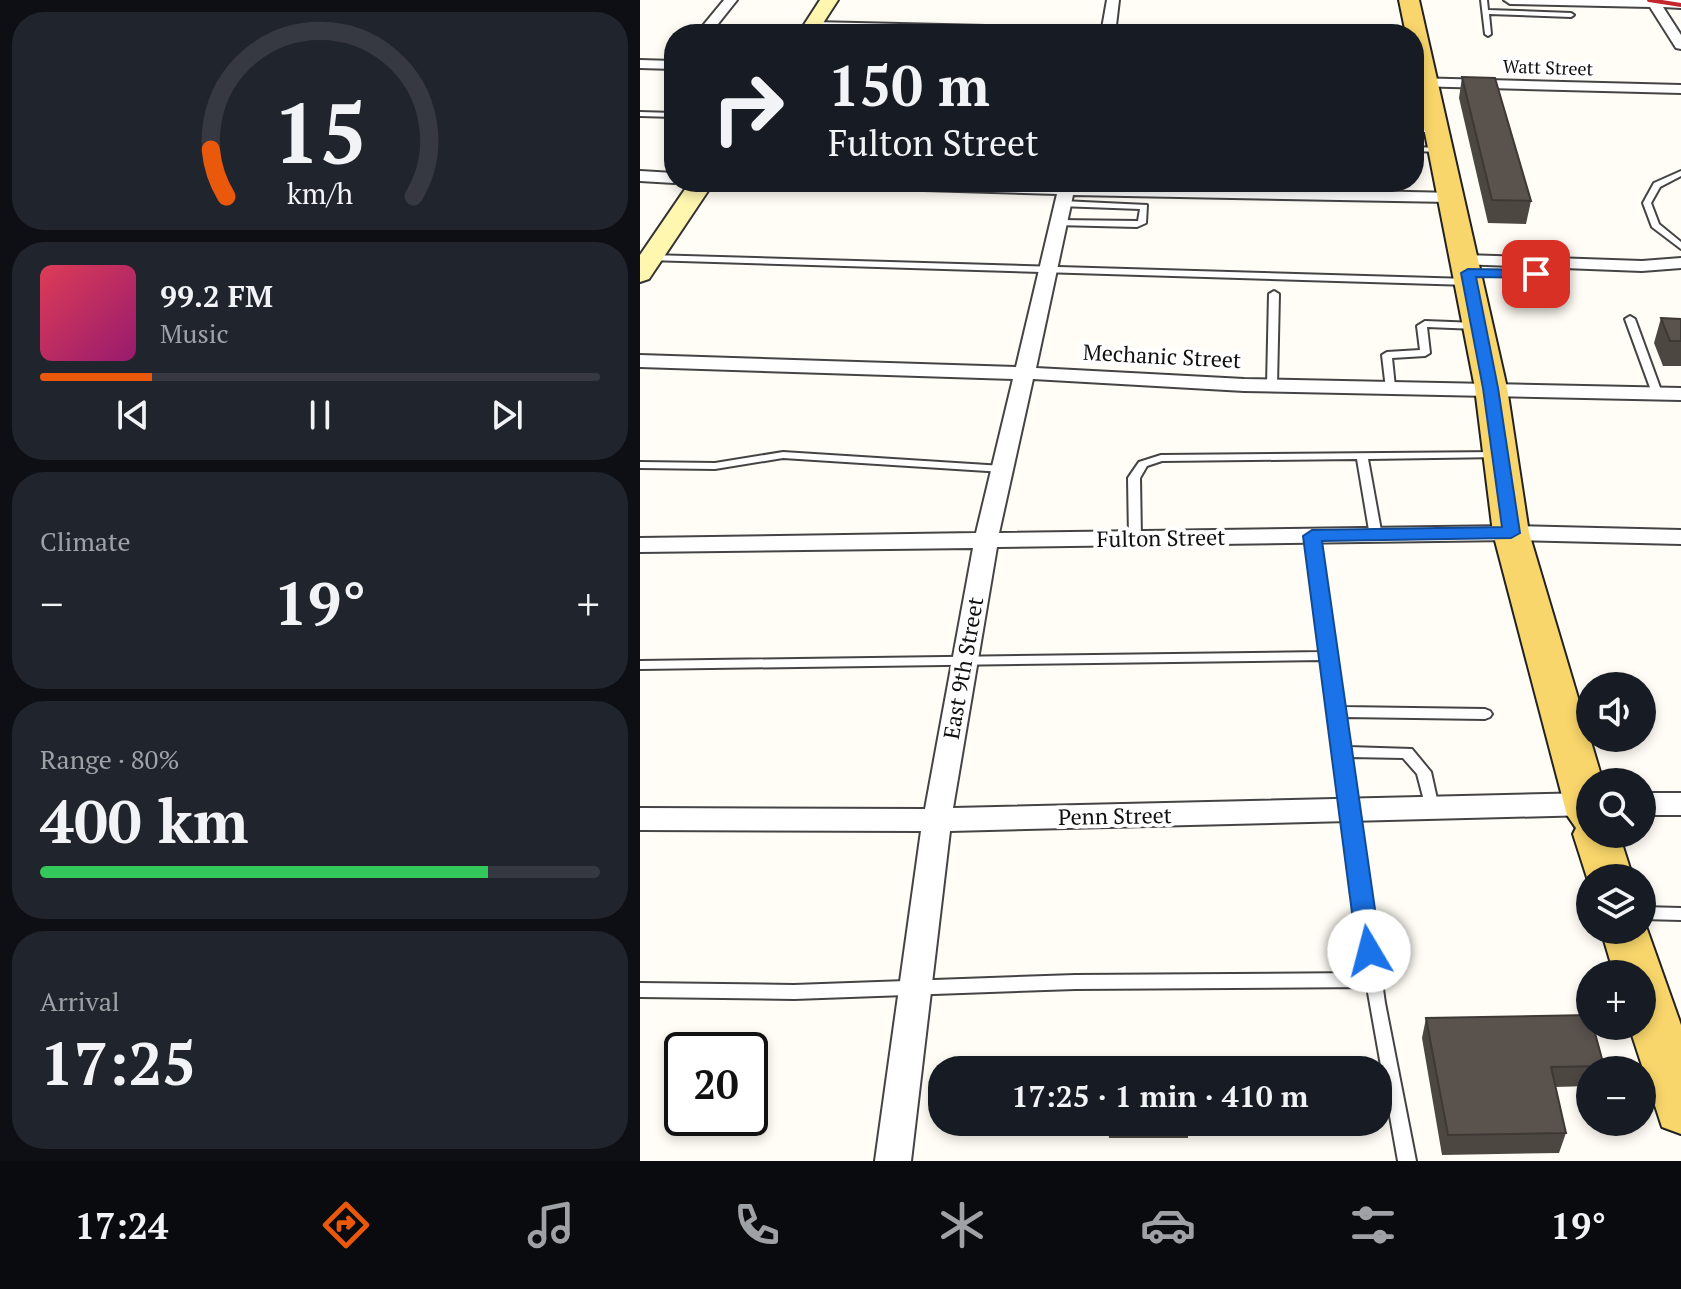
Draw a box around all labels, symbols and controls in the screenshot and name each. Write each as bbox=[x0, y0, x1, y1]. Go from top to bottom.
text: 150 m bbox=[828, 48, 990, 122]
street label: Watt Street bbox=[1502, 53, 1594, 81]
icon: right bbox=[696, 56, 800, 160]
text: 15 bbox=[273, 76, 367, 186]
text: Fulton Street bbox=[828, 119, 1039, 166]
text: km/h bbox=[287, 174, 353, 212]
pin bbox=[1502, 240, 1570, 308]
icon: arrive bbox=[1514, 252, 1558, 296]
text: 99.2 FM bbox=[160, 276, 273, 316]
text: Music bbox=[160, 316, 229, 350]
street label: Mechanic Street bbox=[1082, 337, 1242, 374]
icon: previous bbox=[111, 393, 155, 437]
icon: pause bbox=[298, 393, 342, 437]
icon: next bbox=[485, 393, 529, 437]
street label: Fulton Street bbox=[1096, 522, 1226, 553]
text: Climate bbox=[40, 524, 131, 558]
text: 19° bbox=[274, 563, 366, 642]
text: − bbox=[40, 574, 63, 633]
text: + bbox=[577, 574, 600, 633]
street label: East 9th Street bbox=[936, 595, 989, 741]
map controls bbox=[1576, 672, 1656, 1136]
button: sound bbox=[1576, 672, 1656, 752]
text: Range · 80% bbox=[40, 742, 179, 776]
button: search bbox=[1576, 768, 1656, 848]
text: 400 km bbox=[40, 781, 248, 860]
street label: Penn Street bbox=[1058, 800, 1172, 831]
button: layers bbox=[1576, 864, 1656, 944]
position arrow bbox=[1327, 909, 1411, 993]
button: + bbox=[1576, 960, 1656, 1040]
text: Arrival bbox=[40, 984, 120, 1018]
text: 17:25 bbox=[40, 1023, 196, 1102]
speed limit sign: 20 bbox=[664, 1032, 768, 1136]
button: − bbox=[1576, 1056, 1656, 1136]
text: 17:25 · 1 min · 410 m bbox=[1012, 1076, 1308, 1116]
icon: directions bbox=[318, 1197, 374, 1253]
icon: music bbox=[523, 1197, 579, 1253]
icon: phone bbox=[729, 1197, 785, 1253]
icon: climate bbox=[934, 1197, 990, 1253]
icon: car bbox=[1140, 1197, 1196, 1253]
icon: filters bbox=[1345, 1197, 1401, 1253]
text: 17:24 bbox=[75, 1202, 168, 1249]
text: 19° bbox=[1551, 1202, 1606, 1249]

